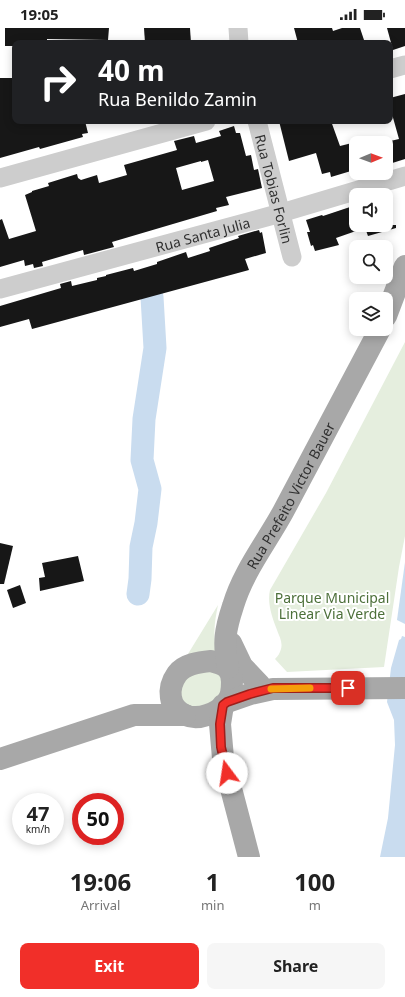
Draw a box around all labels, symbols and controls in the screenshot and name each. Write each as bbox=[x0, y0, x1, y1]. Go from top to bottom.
text: 19:05 bbox=[20, 4, 59, 24]
text: 40 m bbox=[98, 51, 165, 89]
icon: right bbox=[32, 56, 84, 108]
text: Rua Benildo Zamin bbox=[98, 87, 257, 111]
street label: Rua Tobias Forlin bbox=[251, 132, 298, 245]
north arrow bbox=[349, 136, 393, 180]
map controls bbox=[349, 136, 393, 336]
button: sound bbox=[349, 188, 393, 232]
street label: Rua Santa Julia bbox=[153, 212, 252, 256]
button: search bbox=[349, 240, 393, 284]
button: layers bbox=[349, 292, 393, 336]
street label: Rua Prefeito Victor Bauer bbox=[242, 418, 339, 572]
park label: Parque Municipal Linear Via Verde bbox=[275, 588, 389, 623]
pin bbox=[331, 671, 365, 705]
icon: arrive bbox=[337, 677, 359, 699]
position arrow bbox=[206, 752, 248, 794]
speed limit sign: 50 bbox=[72, 793, 124, 845]
text: 47 bbox=[27, 800, 49, 827]
text: km/h bbox=[26, 822, 50, 836]
text: 19:06 bbox=[70, 865, 131, 898]
text: 1 bbox=[206, 865, 220, 898]
text: 100 bbox=[294, 865, 335, 898]
text: Arrival bbox=[81, 896, 120, 914]
text: min bbox=[201, 896, 224, 914]
text: m bbox=[309, 896, 321, 914]
button: Exit bbox=[20, 943, 199, 989]
button: Share bbox=[207, 943, 385, 989]

